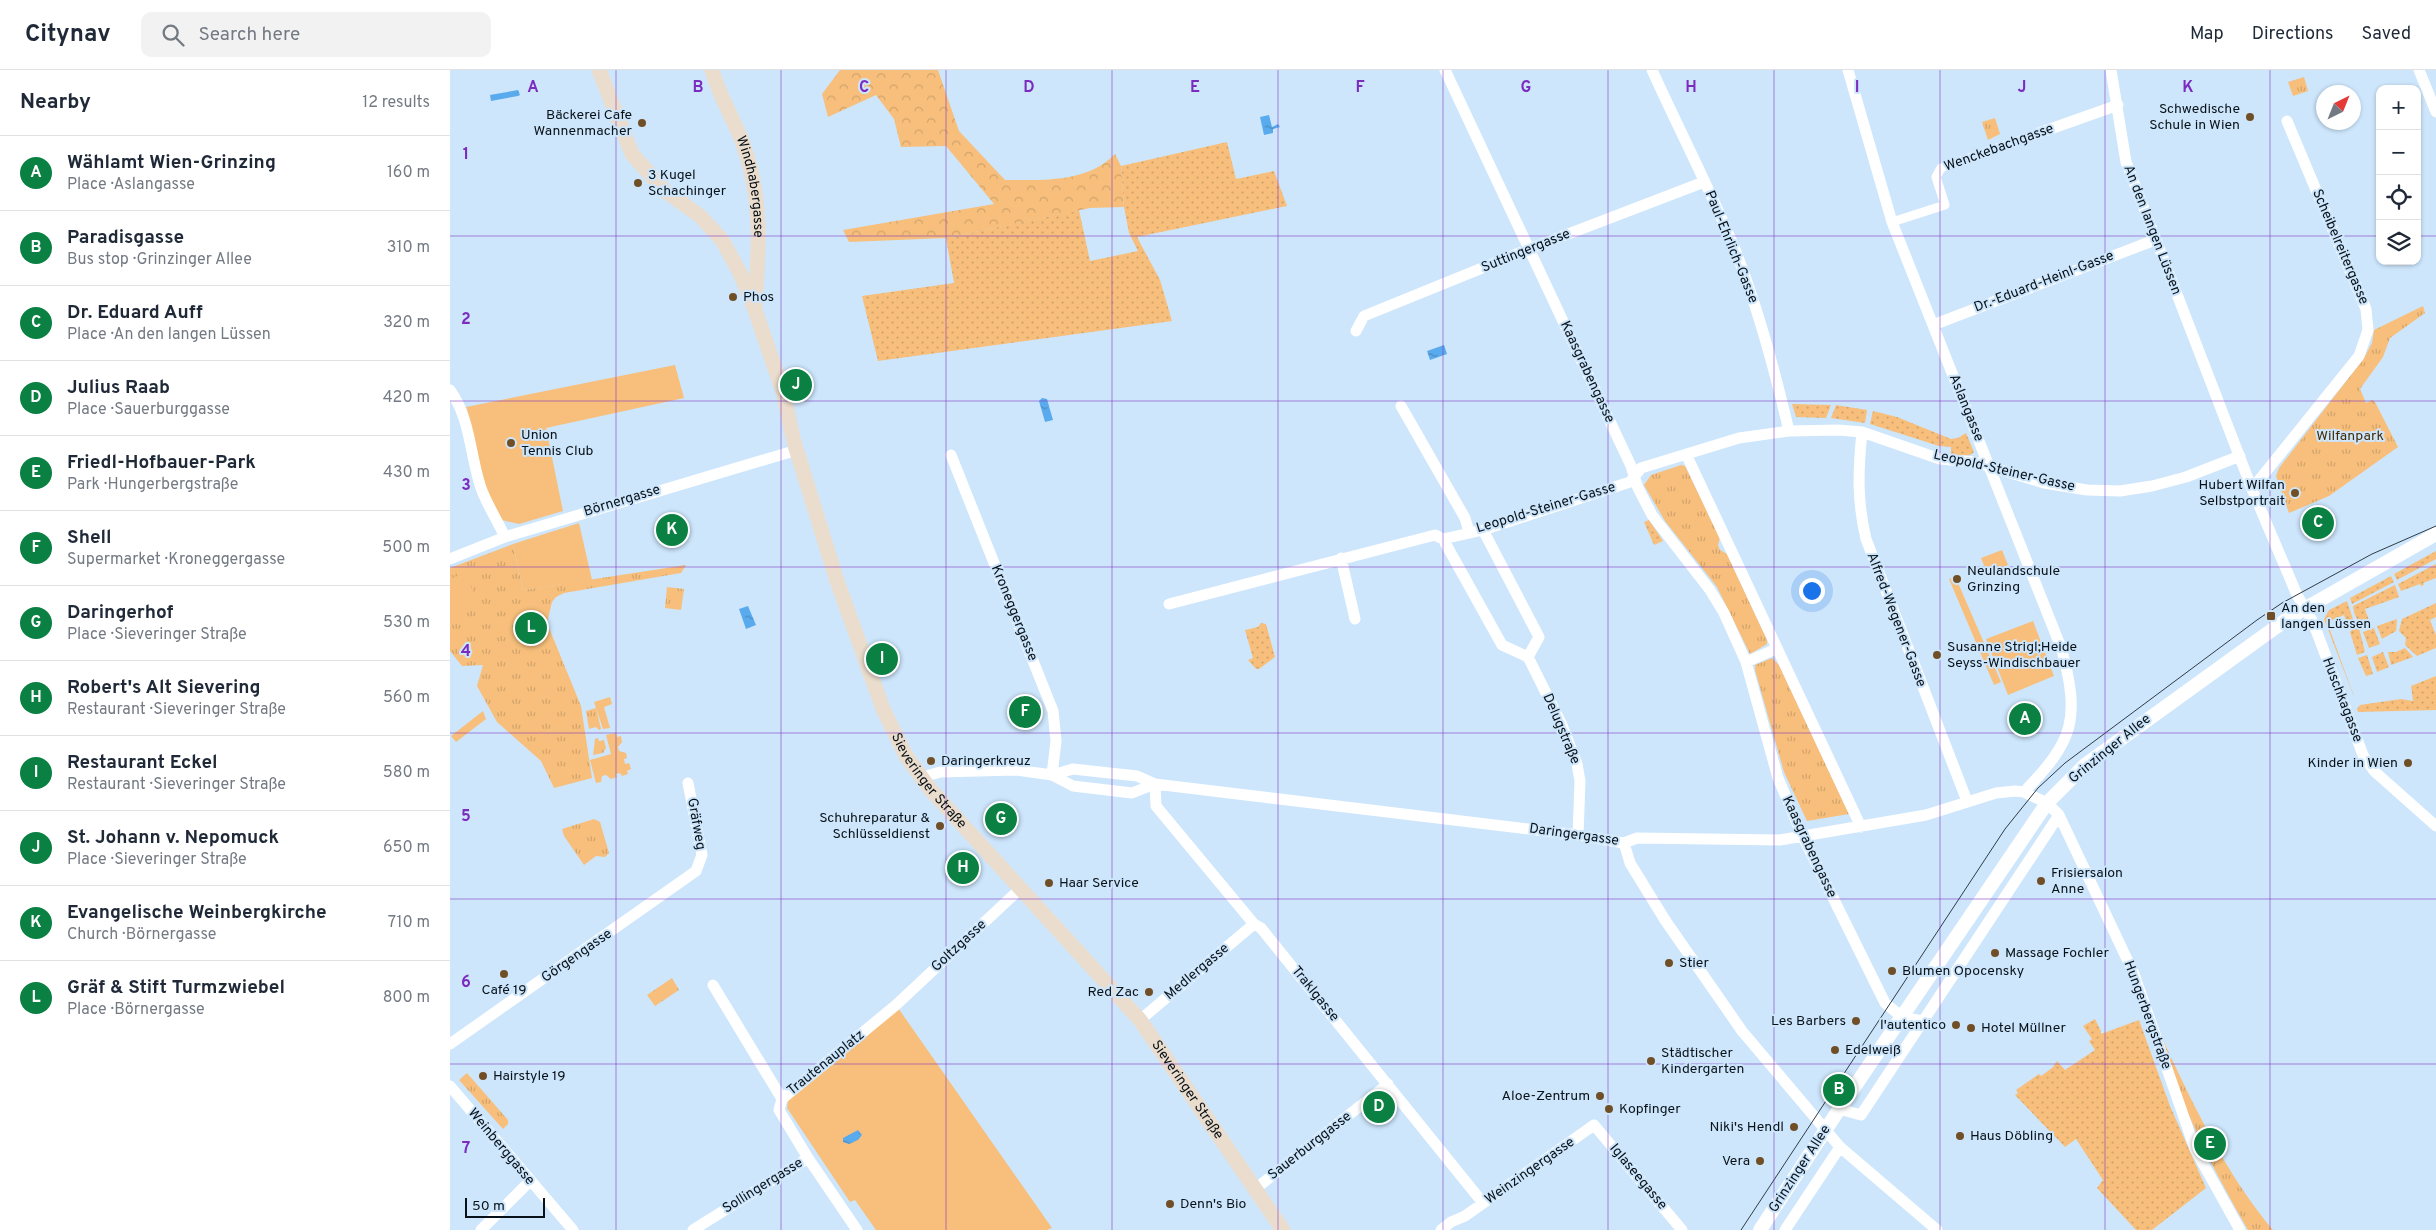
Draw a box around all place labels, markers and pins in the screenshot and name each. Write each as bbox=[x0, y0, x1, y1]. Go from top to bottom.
place label: Schwedische Schule in Wien bbox=[2149, 101, 2240, 134]
place label: Bäckerei Cafe Wannenmacher bbox=[533, 107, 633, 140]
marker: Schwedische Schule in Wien bbox=[2244, 111, 2256, 123]
marker: Bäckerei Cafe Wannenmacher bbox=[636, 117, 648, 129]
place label: 3 Kugel Schachinger bbox=[648, 167, 727, 200]
marker: 3 Kugel Schachinger bbox=[632, 177, 644, 189]
place label: Phos bbox=[743, 289, 774, 306]
marker: Phos bbox=[727, 291, 739, 303]
pin: J bbox=[780, 366, 812, 404]
place label: Union Tennis Club bbox=[521, 427, 594, 460]
marker: Union Tennis Club bbox=[505, 437, 517, 449]
place label: Hubert Wilfan Selbstportrait bbox=[2199, 477, 2285, 510]
marker: Hubert Wilfan Selbstportrait bbox=[2289, 487, 2301, 499]
pin: C bbox=[2302, 504, 2334, 542]
pin: K bbox=[656, 511, 688, 549]
place label: Neulandschule Grinzing bbox=[1967, 563, 2060, 596]
marker: Neulandschule Grinzing bbox=[1951, 573, 1963, 585]
place label: An den langen Lüssen bbox=[2281, 600, 2371, 633]
pin: L bbox=[515, 609, 547, 647]
marker: An den langen Lüssen bbox=[2265, 610, 2277, 622]
place label: Susanne Strigl;Heide Seyss-Windischbauer bbox=[1947, 639, 2081, 672]
pin: I bbox=[866, 640, 898, 678]
marker: Susanne Strigl;Heide Seyss-Windischbauer bbox=[1931, 649, 1943, 661]
pin: F bbox=[1009, 693, 1041, 731]
pin: A bbox=[2009, 700, 2041, 738]
place label: Daringerkreuz bbox=[941, 753, 1031, 770]
marker: Daringerkreuz bbox=[925, 755, 937, 767]
place label: Kinder in Wien bbox=[2308, 755, 2398, 772]
marker: Kinder in Wien bbox=[2402, 757, 2414, 769]
pin: G bbox=[985, 800, 1017, 838]
place label: Schuhreparatur & Schlüsseldienst bbox=[819, 810, 931, 843]
marker: Schuhreparatur & Schlüsseldienst bbox=[934, 820, 946, 832]
pin: H bbox=[947, 849, 979, 887]
place label: Frisiersalon Anne bbox=[2051, 865, 2123, 898]
place label: Haar Service bbox=[1059, 875, 1139, 892]
marker: Frisiersalon Anne bbox=[2035, 875, 2047, 887]
marker: Haar Service bbox=[1043, 877, 1055, 889]
place label: Massage Fochler bbox=[2005, 945, 2109, 962]
marker: Massage Fochler bbox=[1989, 947, 2001, 959]
place label: Stier bbox=[1679, 955, 1709, 972]
marker: Stier bbox=[1663, 957, 1675, 969]
place label: Blumen Opocensky bbox=[1902, 963, 2024, 980]
marker: Blumen Opocensky bbox=[1886, 965, 1898, 977]
marker: Café 19 bbox=[498, 968, 510, 980]
place label: Café 19 bbox=[481, 982, 527, 999]
place label: Red Zac bbox=[1087, 984, 1139, 1001]
marker: Red Zac bbox=[1143, 986, 1155, 998]
place label: Les Barbers bbox=[1771, 1013, 1846, 1030]
marker: Les Barbers bbox=[1850, 1015, 1862, 1027]
place label: l'autentico bbox=[1880, 1017, 1946, 1034]
marker: l'autentico bbox=[1950, 1019, 1962, 1031]
place label: Hotel Müllner bbox=[1981, 1020, 2066, 1037]
marker: Hotel Müllner bbox=[1965, 1022, 1977, 1034]
place label: Edelweiß bbox=[1845, 1042, 1901, 1059]
marker: Edelweiß bbox=[1829, 1044, 1841, 1056]
place label: Städtischer Kindergarten bbox=[1661, 1045, 1744, 1078]
marker: Städtischer Kindergarten bbox=[1645, 1055, 1657, 1067]
place label: Hairstyle 19 bbox=[493, 1068, 566, 1085]
marker: Hairstyle 19 bbox=[477, 1070, 489, 1082]
pin: B bbox=[1823, 1071, 1855, 1109]
pin: D bbox=[1363, 1088, 1395, 1126]
place label: Aloe-Zentrum bbox=[1502, 1088, 1590, 1105]
marker: Aloe-Zentrum bbox=[1594, 1090, 1606, 1102]
place label: Kopfinger bbox=[1619, 1101, 1681, 1118]
marker: Kopfinger bbox=[1603, 1103, 1615, 1115]
place label: Niki's Hendl bbox=[1710, 1119, 1784, 1136]
marker: Niki's Hendl bbox=[1788, 1121, 1800, 1133]
pin: E bbox=[2194, 1125, 2226, 1163]
place label: Haus Döbling bbox=[1970, 1128, 2053, 1145]
marker: Haus Döbling bbox=[1954, 1130, 1966, 1142]
place label: Vera bbox=[1722, 1153, 1750, 1170]
marker: Vera bbox=[1754, 1155, 1766, 1167]
place label: Denn's Bio bbox=[1180, 1196, 1247, 1213]
marker: Denn's Bio bbox=[1164, 1198, 1176, 1210]

